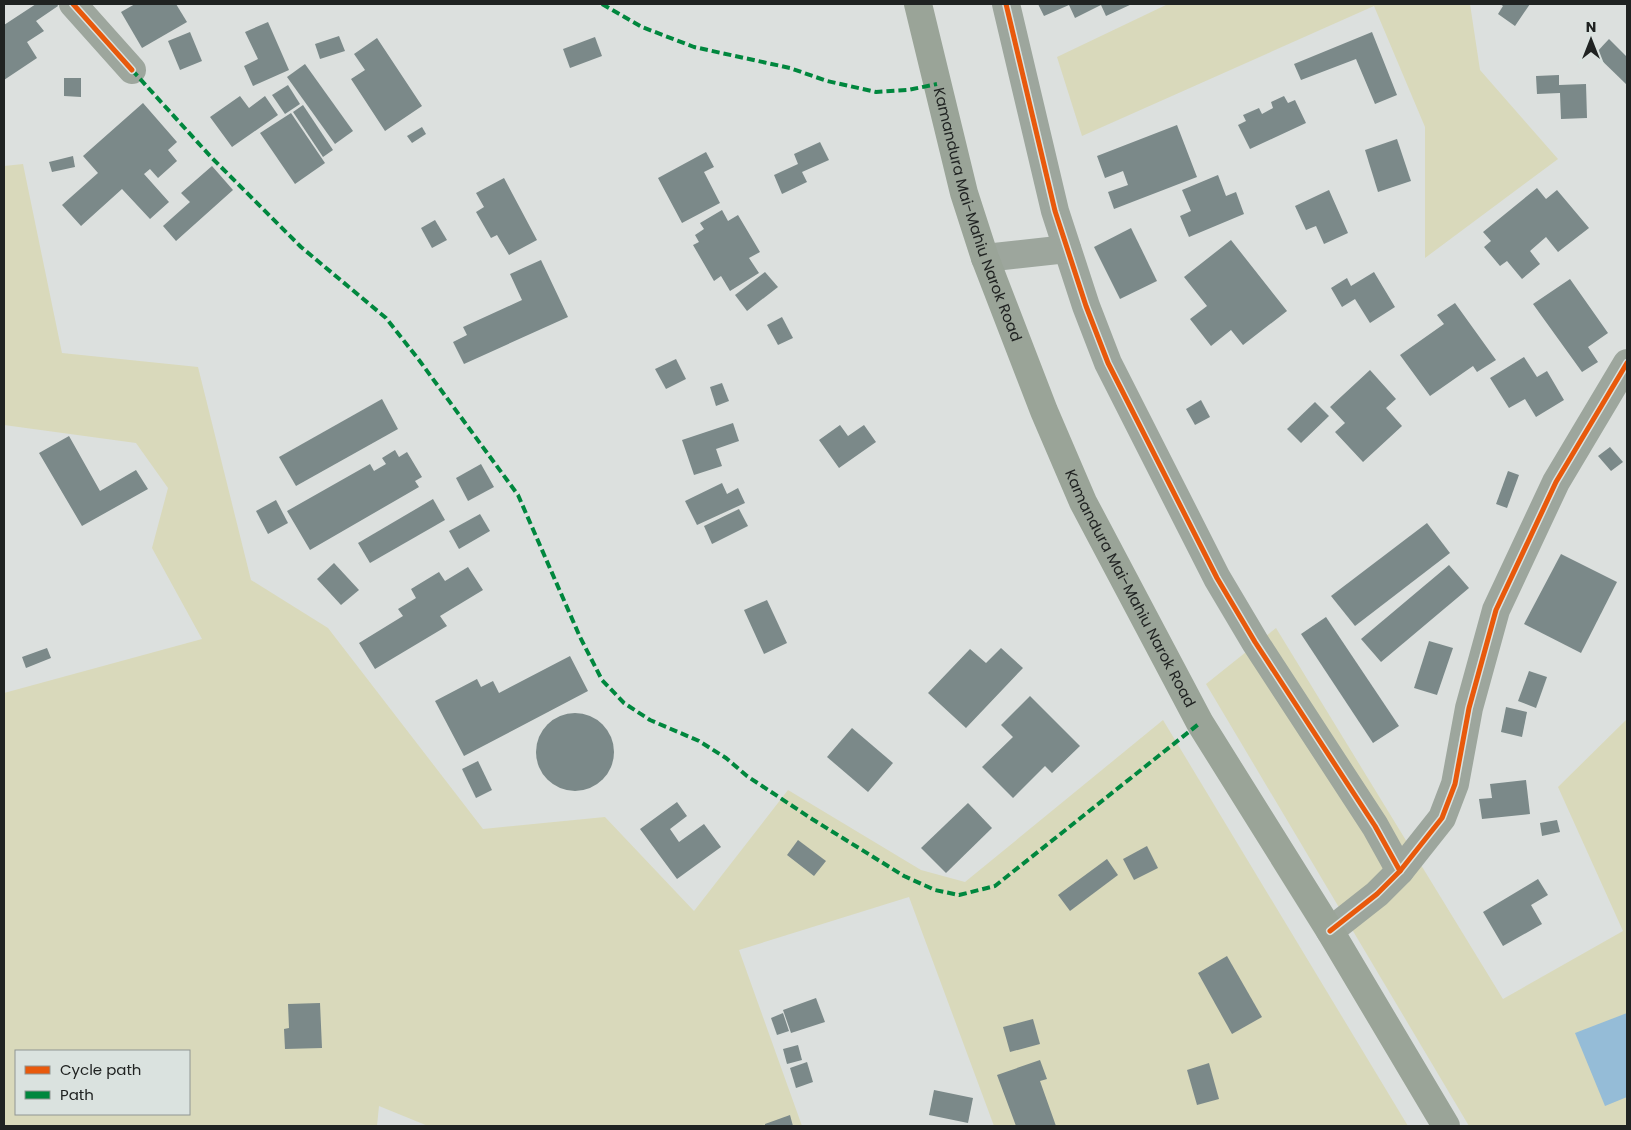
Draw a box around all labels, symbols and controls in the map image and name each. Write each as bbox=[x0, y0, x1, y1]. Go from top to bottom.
north arrow bbox=[1566, 15, 1616, 65]
text: N bbox=[1586, 17, 1596, 37]
street label: Kamandura Mai-Mahiu Narok Road bbox=[929, 85, 1027, 345]
street label: Kamandura Mai-Mahiu Narok Road bbox=[1060, 466, 1201, 711]
legend bbox=[15, 1050, 190, 1115]
text: Cycle path bbox=[60, 1059, 141, 1080]
text: Path bbox=[60, 1084, 94, 1105]

